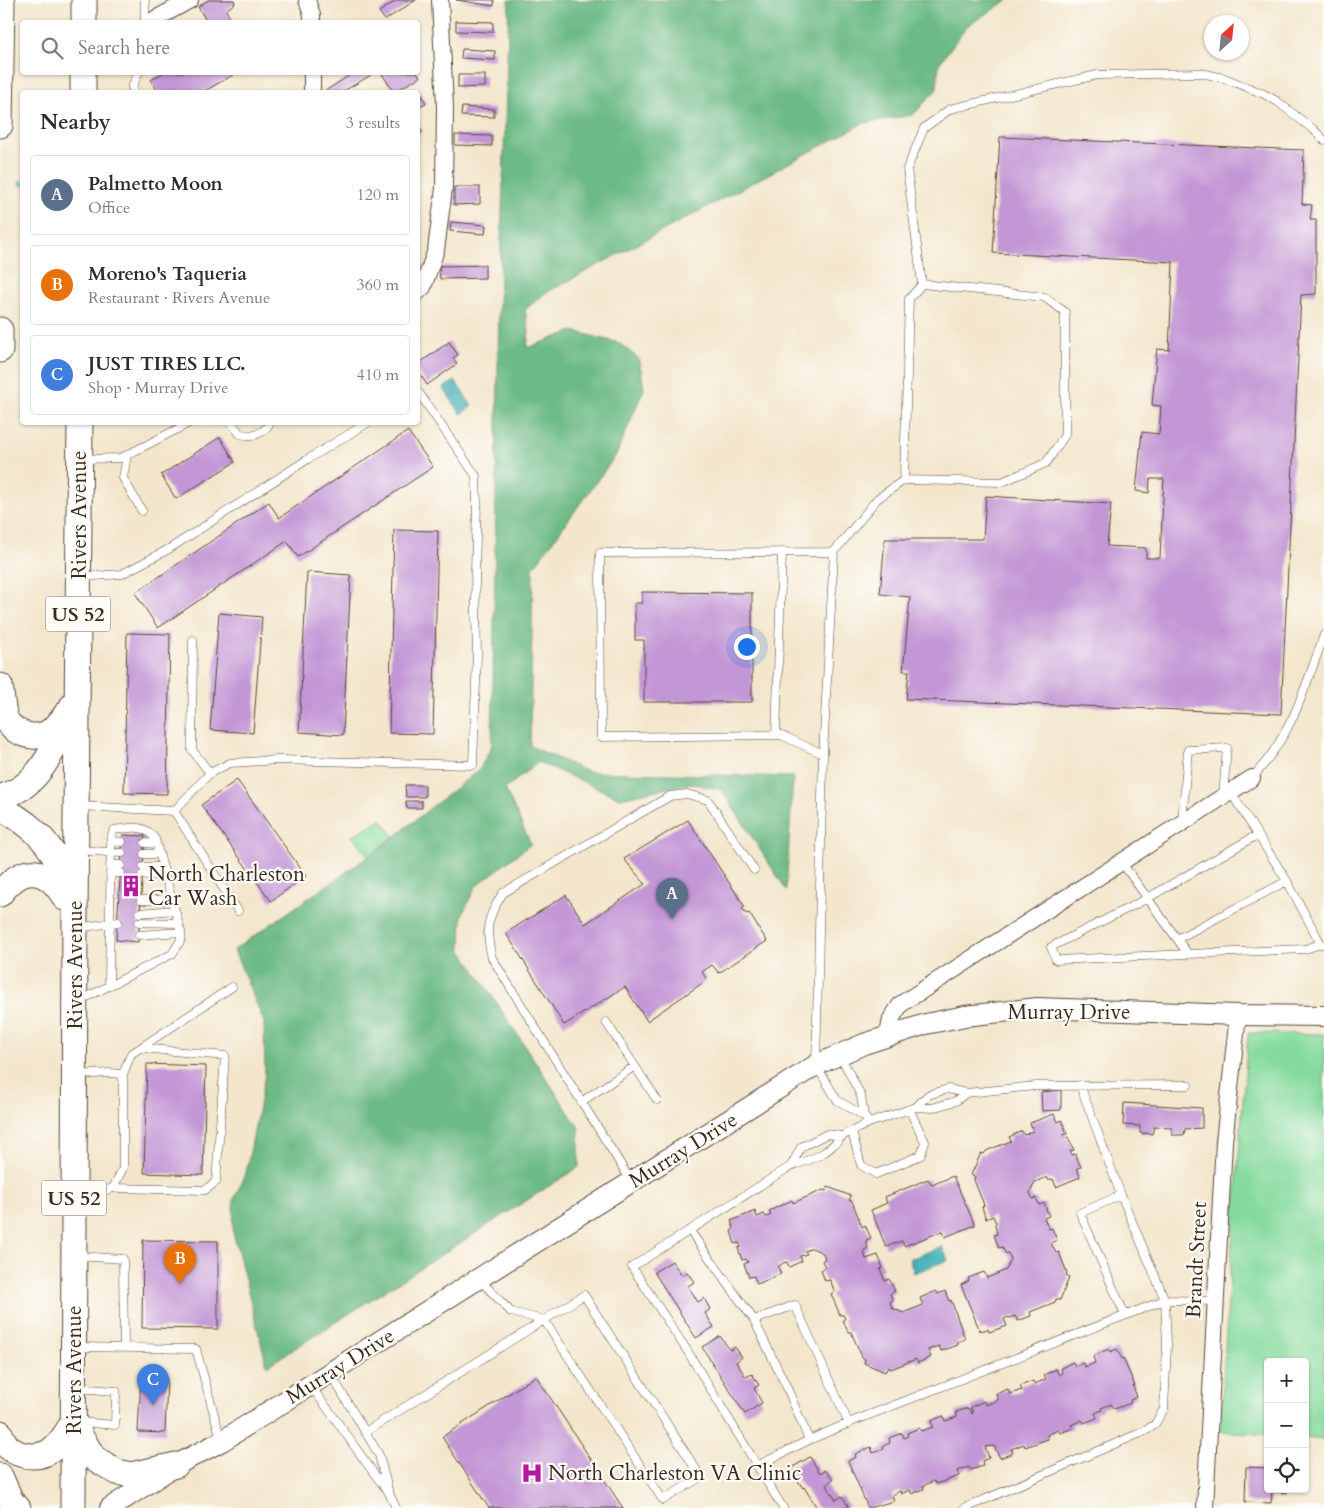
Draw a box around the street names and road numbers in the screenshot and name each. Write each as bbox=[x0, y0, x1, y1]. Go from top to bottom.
street label: Rivers Avenue bbox=[65, 450, 94, 580]
road number: US 52 bbox=[46, 596, 110, 632]
street label: Rivers Avenue bbox=[61, 900, 90, 1030]
street label: Murray Drive bbox=[1007, 998, 1131, 1027]
street label: Murray Drive bbox=[623, 1105, 743, 1195]
road number: US 52 bbox=[42, 1180, 106, 1216]
street label: Brandt Street bbox=[1179, 1201, 1214, 1319]
street label: Rivers Avenue bbox=[60, 1305, 89, 1435]
street label: Murray Drive bbox=[280, 1321, 400, 1411]

